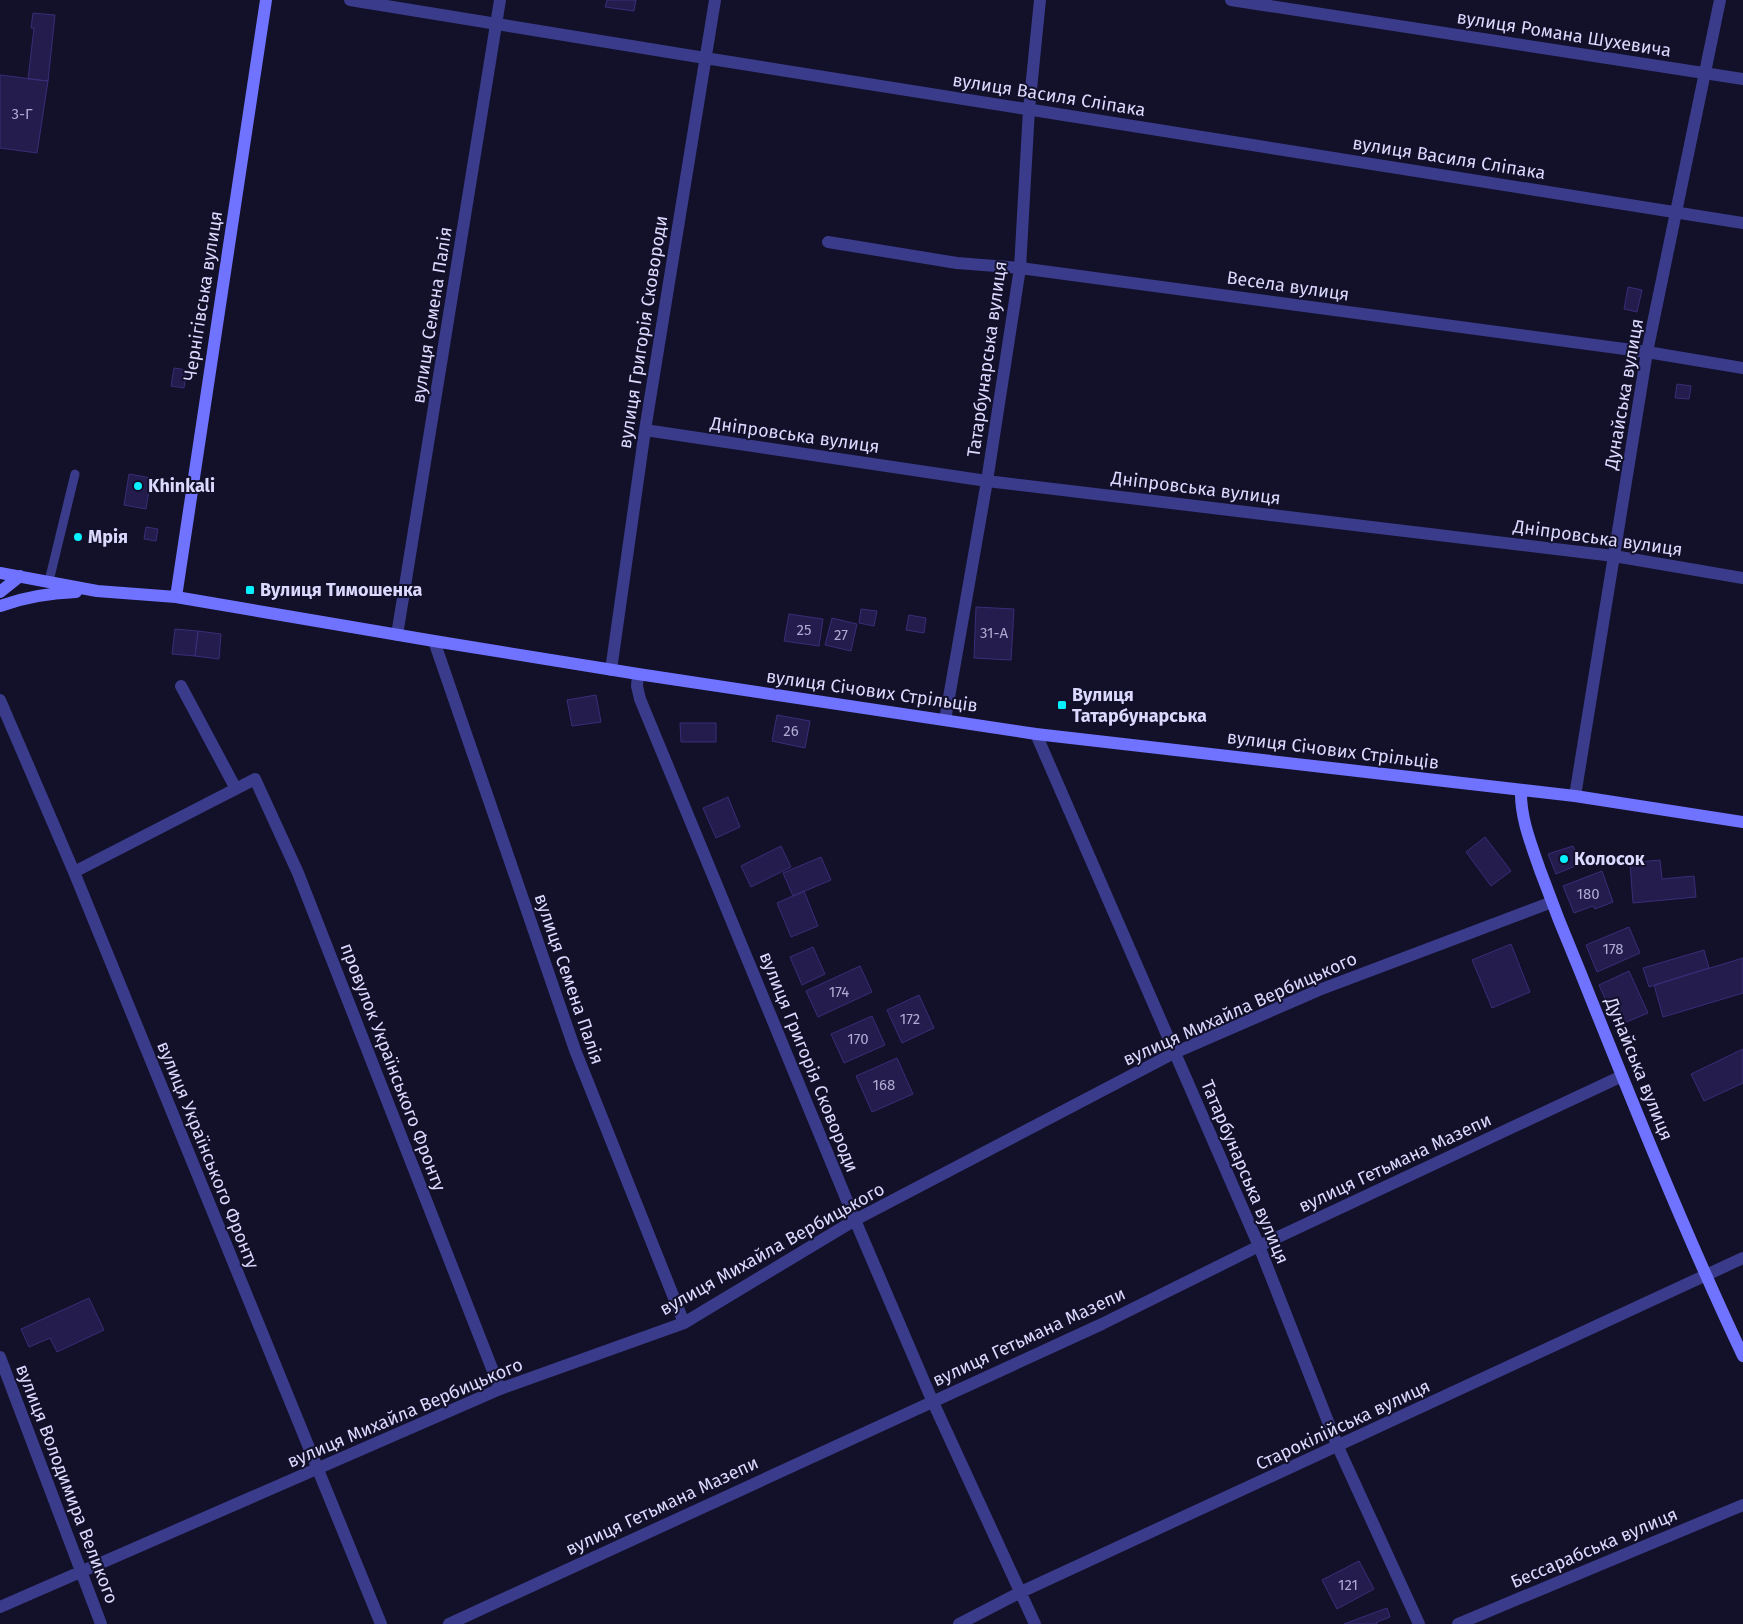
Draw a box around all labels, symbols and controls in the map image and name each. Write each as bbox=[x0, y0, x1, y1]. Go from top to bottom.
street label: вулиця Романа Шухевича bbox=[1455, 6, 1673, 62]
street label: вулиця Василя Сліпака bbox=[951, 69, 1147, 121]
house number: 3-Г bbox=[11, 105, 33, 123]
street label: вулиця Василя Сліпака bbox=[1351, 132, 1547, 184]
street label: Чернігівська вулиця bbox=[179, 209, 227, 383]
street label: вулиця Григорія Сковороди bbox=[614, 214, 672, 450]
street label: вулиця Семена Палія bbox=[407, 225, 457, 405]
street label: Татарбунарська вулиця bbox=[962, 260, 1012, 458]
street label: Весела вулиця bbox=[1225, 266, 1351, 306]
street label: Дунайська вулиця bbox=[1600, 317, 1648, 472]
street label: Дніпровська вулиця bbox=[708, 412, 881, 458]
street label: Дніпровська вулиця bbox=[1109, 467, 1282, 509]
place label: Khinkali bbox=[148, 475, 215, 497]
marker: Khinkali bbox=[132, 480, 144, 492]
street label: Дніпровська вулиця bbox=[1511, 515, 1684, 561]
place label: Мрія bbox=[88, 526, 128, 548]
marker: Мрія bbox=[72, 531, 84, 543]
place label: Вулиця Тимошенка bbox=[260, 579, 423, 601]
marker: Вулиця Тимошенка bbox=[244, 584, 256, 596]
house number: 25 bbox=[797, 621, 811, 639]
house number: 31-А bbox=[980, 624, 1008, 642]
house number: 27 bbox=[834, 626, 848, 644]
street label: вулиця Січових Стрільців bbox=[765, 665, 979, 717]
place label: Вулиця Татарбунарська bbox=[1072, 684, 1207, 727]
marker: Вулиця Татарбунарська bbox=[1056, 699, 1068, 711]
house number: 26 bbox=[783, 722, 799, 740]
street label: вулиця Січових Стрільців bbox=[1226, 726, 1440, 774]
place label: Колосок bbox=[1574, 848, 1645, 870]
marker: Колосок bbox=[1558, 853, 1570, 865]
house number: 180 bbox=[1576, 885, 1600, 903]
street label: вулиця Семена Палія bbox=[529, 891, 609, 1067]
street label: провулок Українського Фронту bbox=[335, 940, 451, 1194]
house number: 178 bbox=[1602, 940, 1624, 958]
street label: вулиця Михайла Вербицького bbox=[1120, 947, 1360, 1071]
street label: вулиця Григорія Сковороди bbox=[755, 949, 863, 1175]
house number: 174 bbox=[829, 983, 849, 1001]
street label: Дунайська вулиця bbox=[1600, 993, 1678, 1144]
house number: 172 bbox=[900, 1010, 920, 1028]
house number: 170 bbox=[847, 1030, 869, 1048]
street label: вулиця Українського Фронту bbox=[152, 1038, 264, 1272]
house number: 168 bbox=[873, 1076, 895, 1094]
street label: Татарбунарська вулиця bbox=[1196, 1077, 1294, 1267]
street label: вулиця Гетьмана Мазепи bbox=[1295, 1109, 1495, 1217]
street label: вулиця Михайла Вербицького bbox=[656, 1178, 888, 1320]
street label: вулиця Гетьмана Мазепи bbox=[929, 1283, 1129, 1391]
street label: вулиця Михайла Вербицького bbox=[284, 1353, 526, 1473]
street label: вулиця Володимира Великого bbox=[11, 1361, 123, 1607]
street label: Старокілійська вулиця bbox=[1252, 1375, 1434, 1475]
street label: вулиця Гетьмана Мазепи bbox=[562, 1452, 762, 1560]
street label: Бессарабська вулиця bbox=[1507, 1503, 1681, 1593]
house number: 121 bbox=[1338, 1576, 1358, 1594]

